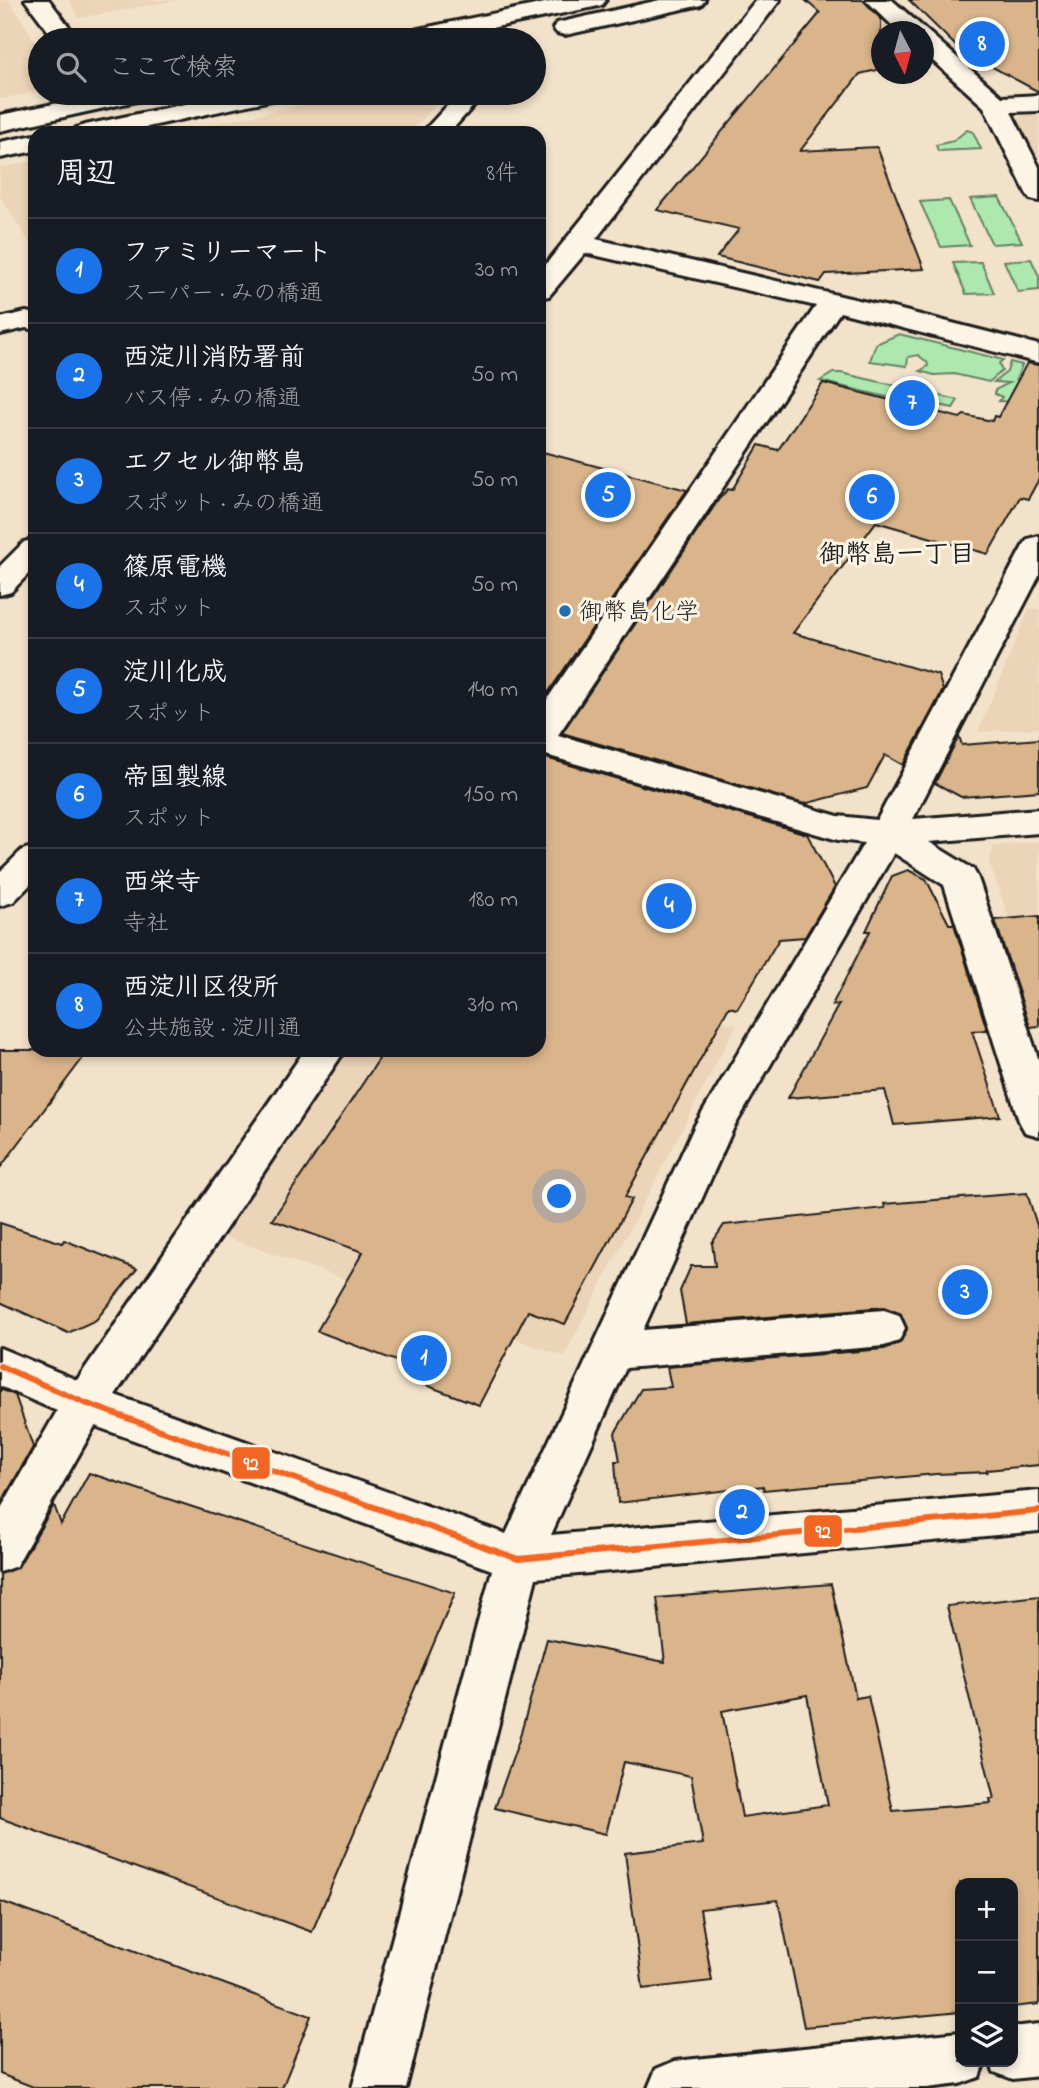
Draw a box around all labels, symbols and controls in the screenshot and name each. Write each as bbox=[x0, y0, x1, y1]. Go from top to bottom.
pin: 8 bbox=[959, 18, 1005, 70]
north arrow bbox=[871, 21, 934, 84]
search box bbox=[28, 28, 546, 105]
icon: search bbox=[52, 48, 90, 86]
text: ここで検索 bbox=[108, 50, 238, 88]
text: 周辺 bbox=[56, 153, 116, 197]
text: 8件 bbox=[486, 158, 518, 191]
text: ファミリーマート bbox=[123, 235, 332, 273]
text: 1 bbox=[75, 254, 83, 287]
text: 30 m bbox=[475, 254, 518, 287]
text: スーパー · みの橋通 bbox=[123, 278, 322, 311]
text: 西淀川消防署前 bbox=[123, 340, 305, 378]
text: 2 bbox=[73, 359, 85, 392]
text: 50 m bbox=[471, 359, 518, 392]
pin: 7 bbox=[889, 377, 935, 429]
text: バス停 · みの橋通 bbox=[123, 383, 300, 416]
text: エクセル御幣島 bbox=[123, 445, 306, 483]
text: 3 bbox=[74, 464, 84, 497]
text: 50 m bbox=[471, 464, 518, 497]
pin: 5 bbox=[585, 469, 631, 521]
pin: 6 bbox=[849, 471, 895, 523]
text: スポット · みの橋通 bbox=[123, 488, 323, 521]
district label: 御幣島一丁目 bbox=[819, 537, 975, 575]
text: 篠原電機 bbox=[123, 550, 227, 588]
text: 4 bbox=[74, 569, 84, 602]
text: 50 m bbox=[471, 569, 518, 602]
text: スポット bbox=[123, 593, 215, 626]
place label: 御幣島化学 bbox=[579, 596, 699, 631]
marker: 御幣島化学 bbox=[557, 603, 573, 619]
text: 淀川化成 bbox=[123, 655, 227, 693]
text: 5 bbox=[72, 674, 86, 707]
text: 140 m bbox=[468, 674, 518, 707]
text: スポット bbox=[123, 698, 215, 731]
text: 帝国製線 bbox=[123, 760, 227, 798]
text: 6 bbox=[74, 779, 84, 812]
text: 150 m bbox=[464, 779, 518, 812]
text: スポット bbox=[123, 803, 215, 836]
text: 西栄寺 bbox=[123, 865, 201, 903]
pin: 4 bbox=[646, 880, 692, 932]
text: 7 bbox=[74, 884, 84, 917]
text: 180 m bbox=[469, 884, 518, 917]
text: 寺社 bbox=[123, 908, 169, 941]
text: 西淀川区役所 bbox=[123, 970, 279, 1008]
text: 8 bbox=[75, 989, 83, 1022]
text: 310 m bbox=[468, 989, 518, 1022]
text: 公共施設 · 淀川通 bbox=[123, 1013, 300, 1046]
your location bbox=[542, 1179, 576, 1213]
pin: 3 bbox=[942, 1266, 988, 1318]
pin: 1 bbox=[401, 1332, 447, 1384]
line badge: 92 bbox=[231, 1446, 271, 1480]
text: 92 bbox=[242, 1452, 259, 1479]
pin: 2 bbox=[719, 1486, 765, 1538]
line badge: 92 bbox=[803, 1514, 843, 1548]
text: 92 bbox=[814, 1520, 831, 1547]
map controls bbox=[955, 1878, 1018, 2067]
button: + bbox=[955, 1878, 1018, 1941]
button: − bbox=[955, 1941, 1018, 2004]
button: layers bbox=[955, 2004, 1018, 2067]

